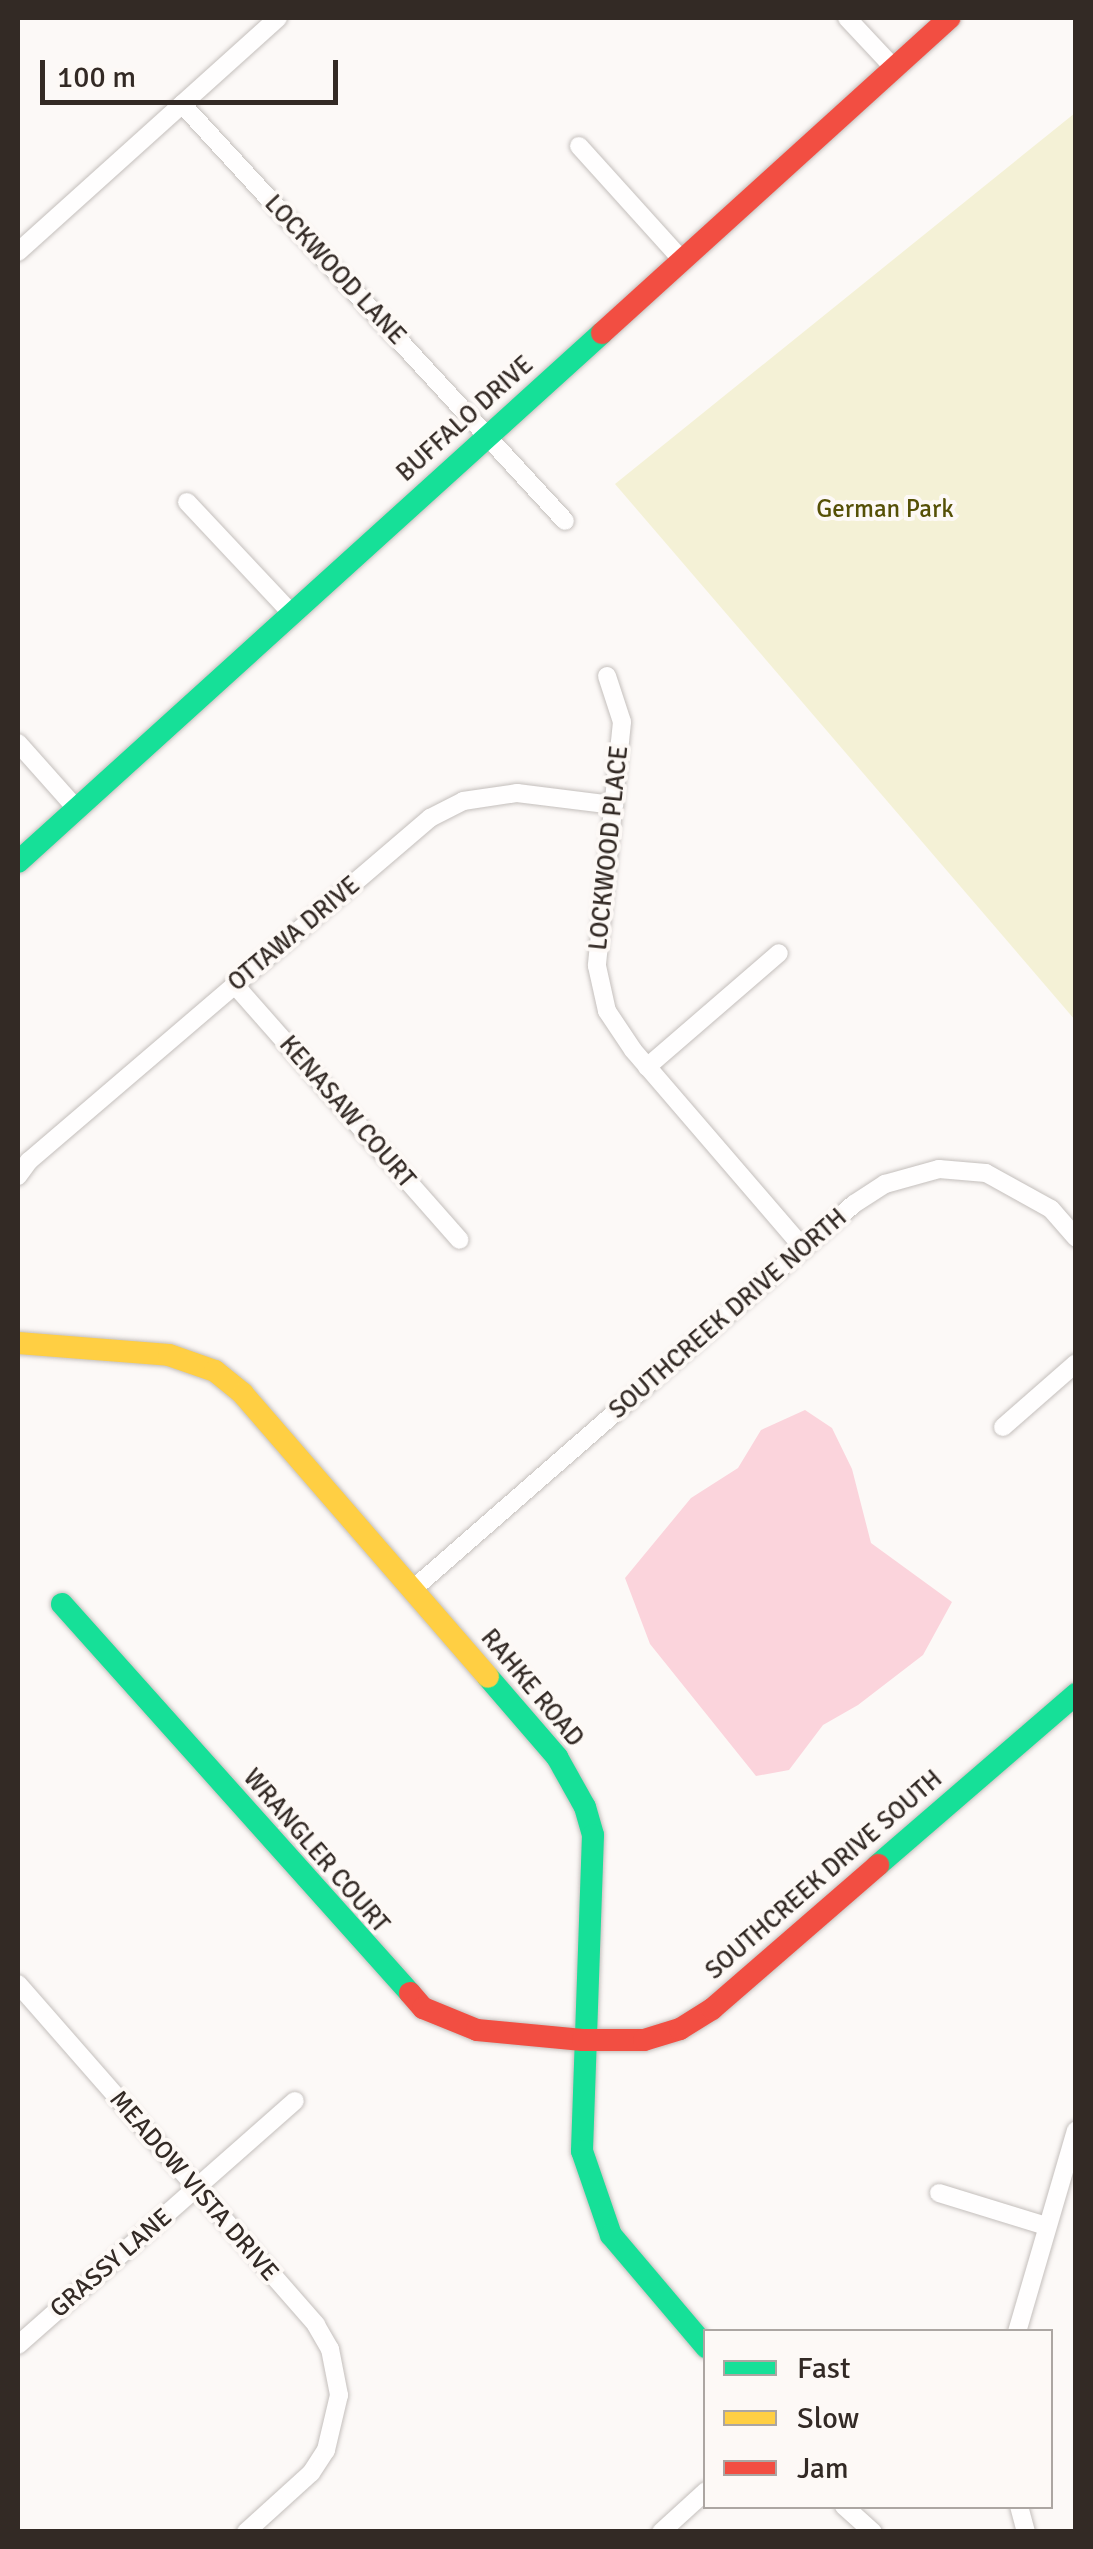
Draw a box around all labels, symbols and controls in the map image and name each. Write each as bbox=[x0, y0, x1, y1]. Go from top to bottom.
scale bar bbox=[45, 40, 342, 102]
text: 100 m bbox=[57, 59, 136, 96]
street label: LOCKWOOD LANE bbox=[258, 189, 412, 351]
street label: BUFFALO DRIVE bbox=[391, 350, 539, 488]
park label: German Park bbox=[816, 494, 954, 524]
street label: LOCKWOOD PLACE bbox=[583, 744, 635, 952]
street label: OTTAWA DRIVE bbox=[222, 870, 366, 998]
street label: KENASAW COURT bbox=[273, 1030, 421, 1194]
street label: SOUTHCREEK DRIVE NORTH bbox=[603, 1203, 853, 1425]
street label: RAHKE ROAD bbox=[474, 1623, 590, 1753]
street label: WRANGLER COURT bbox=[237, 1763, 395, 1939]
street label: SOUTHCREEK DRIVE SOUTH bbox=[700, 1764, 948, 1986]
street label: MEADOW VISTA DRIVE bbox=[103, 2085, 285, 2287]
street label: GRASSY LANE bbox=[44, 2202, 178, 2324]
legend bbox=[703, 2329, 1053, 2509]
text: Fast bbox=[797, 2350, 850, 2387]
text: Slow bbox=[797, 2400, 859, 2437]
text: Jam bbox=[797, 2450, 849, 2487]

